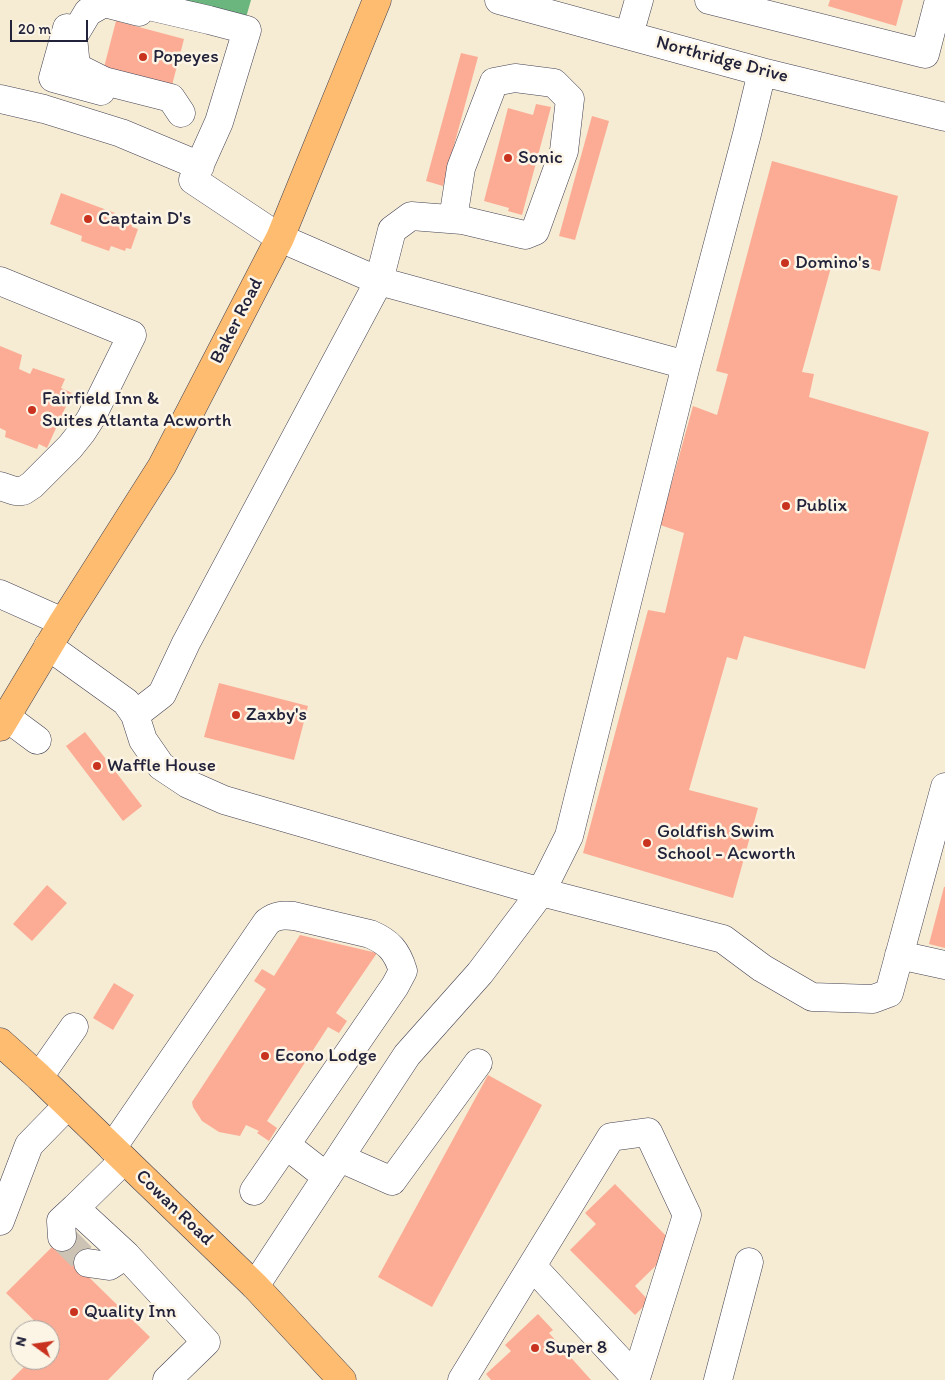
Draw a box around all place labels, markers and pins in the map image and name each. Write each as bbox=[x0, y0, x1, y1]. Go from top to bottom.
place label: Popeyes bbox=[153, 46, 219, 68]
marker: Popeyes bbox=[137, 51, 149, 63]
place label: Sonic bbox=[518, 147, 563, 169]
marker: Sonic bbox=[502, 152, 514, 164]
place label: Captain D's bbox=[98, 208, 191, 230]
marker: Captain D's bbox=[82, 213, 94, 225]
place label: Domino's bbox=[795, 252, 870, 274]
marker: Domino's bbox=[779, 257, 791, 269]
place label: Fairfield Inn & Suites Atlanta Acworth bbox=[42, 388, 231, 432]
marker: Fairfield Inn & Suites Atlanta Acworth bbox=[26, 404, 38, 416]
place label: Publix bbox=[796, 495, 847, 517]
marker: Publix bbox=[780, 500, 792, 512]
place label: Zaxby's bbox=[246, 704, 307, 726]
marker: Zaxby's bbox=[230, 709, 242, 721]
place label: Waffle House bbox=[107, 755, 216, 777]
marker: Waffle House bbox=[91, 760, 103, 772]
place label: Goldfish Swim School - Acworth bbox=[657, 821, 795, 865]
marker: Goldfish Swim School - Acworth bbox=[641, 837, 653, 849]
place label: Econo Lodge bbox=[275, 1045, 377, 1067]
marker: Econo Lodge bbox=[259, 1050, 271, 1062]
place label: Quality Inn bbox=[84, 1301, 176, 1323]
marker: Quality Inn bbox=[68, 1306, 80, 1318]
place label: Super 8 bbox=[545, 1337, 607, 1359]
marker: Super 8 bbox=[529, 1342, 541, 1354]

